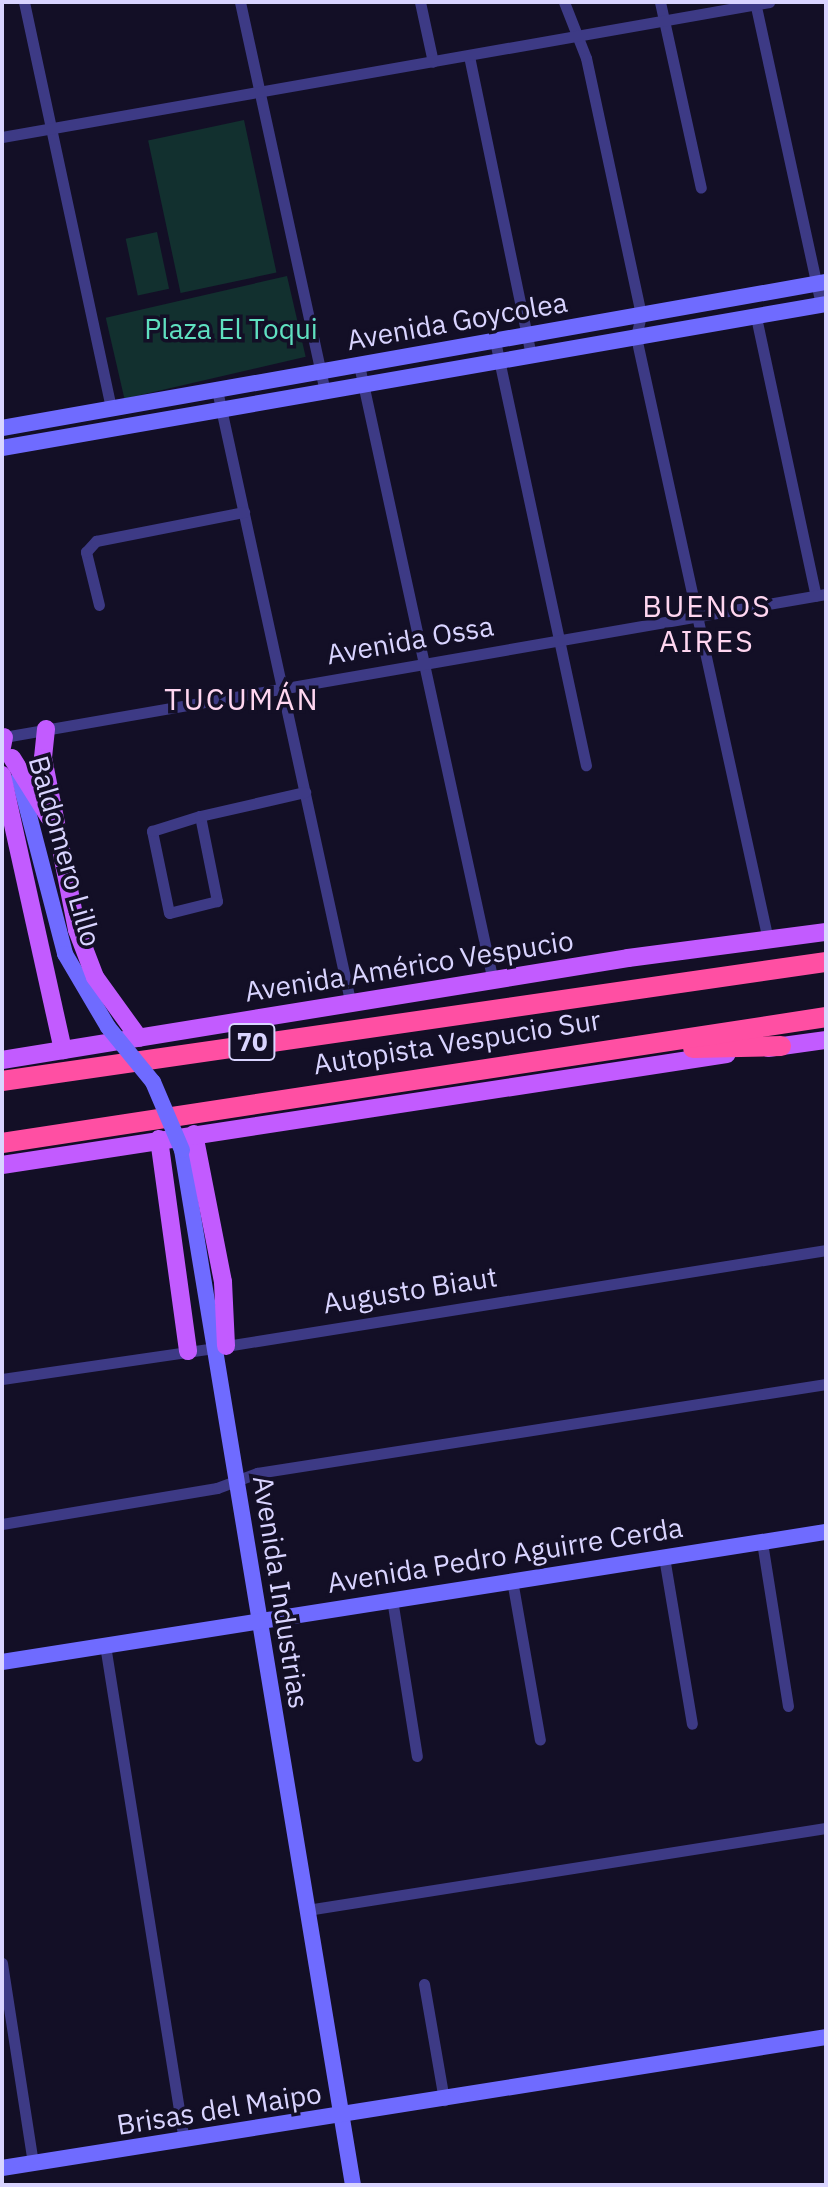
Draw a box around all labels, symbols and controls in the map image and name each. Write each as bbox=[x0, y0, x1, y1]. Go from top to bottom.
street label: Avenida Goycolea bbox=[344, 285, 570, 357]
park label: Plaza El Toqui bbox=[144, 312, 318, 346]
district label: BUENOS AIRES bbox=[642, 588, 772, 658]
street label: Avenida Ossa bbox=[324, 609, 496, 671]
district label: TUCUMÁN bbox=[164, 681, 320, 717]
street label: Baldomero Lillo bbox=[22, 752, 108, 950]
street label: Avenida Américo Vespucio bbox=[242, 923, 576, 1009]
street label: Autopista Vespucio Sur bbox=[311, 1003, 603, 1081]
road number: 70 bbox=[228, 1020, 276, 1064]
street label: Augusto Biaut bbox=[321, 1260, 499, 1320]
street label: Avenida Industrias bbox=[246, 1473, 316, 1711]
street label: Avenida Pedro Aguirre Cerda bbox=[325, 1510, 685, 1600]
street label: Brisas del Maipo bbox=[114, 2076, 324, 2142]

